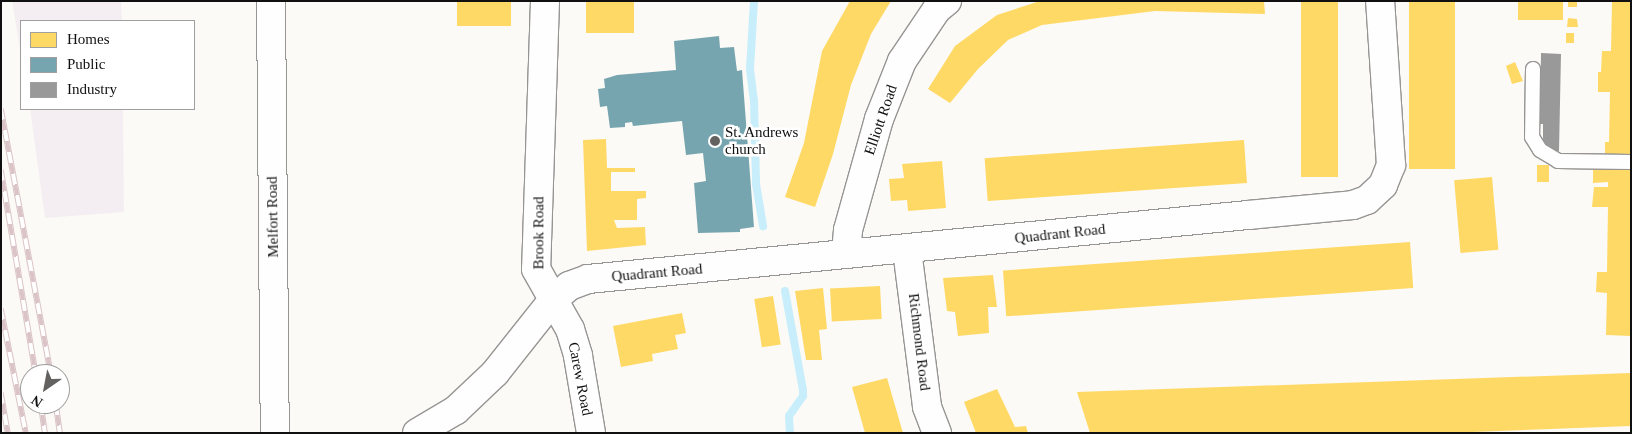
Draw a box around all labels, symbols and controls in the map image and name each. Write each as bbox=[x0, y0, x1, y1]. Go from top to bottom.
legend bbox=[20, 20, 195, 110]
text: Homes bbox=[67, 31, 110, 47]
text: Public bbox=[67, 56, 105, 72]
text: Industry bbox=[67, 81, 117, 97]
street label: Elliott Road bbox=[861, 83, 901, 157]
place label: St. Andrews church bbox=[725, 123, 799, 158]
marker: St. Andrews church bbox=[709, 135, 721, 147]
street label: Melfort Road bbox=[263, 176, 283, 258]
street label: Brook Road bbox=[530, 197, 548, 269]
street label: Quadrant Road bbox=[1014, 220, 1106, 248]
street label: Quadrant Road bbox=[611, 260, 703, 286]
street label: Richmond Road bbox=[904, 292, 934, 392]
street label: Carew Road bbox=[564, 341, 596, 417]
north arrow bbox=[20, 364, 70, 414]
text: N bbox=[29, 392, 45, 410]

